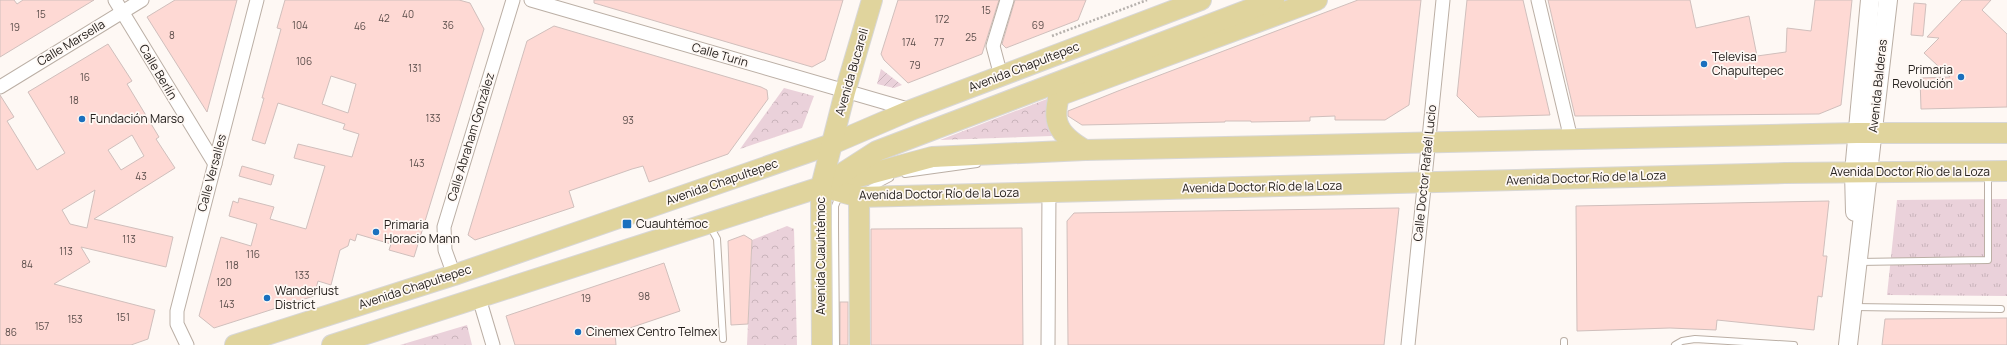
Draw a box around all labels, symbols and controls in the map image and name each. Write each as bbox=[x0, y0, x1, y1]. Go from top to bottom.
house number: 15 bbox=[981, 3, 991, 17]
house number: 15 bbox=[36, 7, 46, 21]
house number: 40 bbox=[402, 7, 414, 21]
house number: 42 bbox=[378, 11, 390, 25]
house number: 172 bbox=[935, 12, 950, 26]
street label: Calle Marsella bbox=[33, 16, 108, 70]
house number: 104 bbox=[292, 18, 308, 32]
house number: 36 bbox=[442, 18, 454, 32]
house number: 69 bbox=[1032, 18, 1044, 32]
house number: 46 bbox=[354, 19, 366, 33]
house number: 19 bbox=[10, 20, 20, 34]
street label: Avenida Bucareli bbox=[831, 26, 872, 118]
house number: 8 bbox=[169, 28, 175, 42]
house number: 25 bbox=[965, 30, 977, 44]
house number: 174 bbox=[902, 35, 916, 49]
house number: 77 bbox=[934, 35, 944, 49]
street label: Avenida Chapultepec bbox=[966, 37, 1082, 96]
street label: Calle Turin bbox=[690, 38, 750, 71]
street label: Avenida Balderas bbox=[1864, 38, 1891, 134]
street label: Calle Berlín bbox=[135, 41, 182, 103]
place label: Televisa Chapultepec bbox=[1712, 48, 1784, 79]
house number: 106 bbox=[296, 54, 312, 68]
house number: 79 bbox=[909, 58, 921, 72]
marker: Televisa Chapultepec bbox=[1699, 59, 1709, 69]
house number: 131 bbox=[408, 61, 422, 75]
place label: Primaria Revolución bbox=[1892, 61, 1953, 92]
house number: 16 bbox=[80, 70, 90, 84]
street label: Calle Abraham González bbox=[443, 70, 498, 203]
marker: Primaria Revolución bbox=[1956, 72, 1966, 82]
house number: 18 bbox=[69, 93, 79, 107]
street label: Calle Doctor Rafaél Lucio bbox=[1409, 104, 1440, 242]
place label: Fundación Marso bbox=[90, 110, 184, 127]
house number: 133 bbox=[426, 111, 440, 125]
house number: 93 bbox=[622, 113, 634, 127]
marker: Fundación Marso bbox=[77, 114, 87, 124]
street label: Calle Versalles bbox=[193, 132, 230, 214]
street label: Avenida Chapultepec bbox=[664, 154, 780, 209]
house number: 143 bbox=[409, 156, 425, 170]
street label: Avenida Doctor Río de la Loza bbox=[1830, 163, 1990, 180]
street label: Avenida Doctor Río de la Loza bbox=[1506, 166, 1666, 189]
house number: 43 bbox=[135, 169, 147, 183]
street label: Avenida Doctor Río de la Loza bbox=[1182, 177, 1342, 196]
street label: Avenida Doctor Río de la Loza bbox=[859, 184, 1019, 203]
street label: Avenida Cuauhtémoc bbox=[812, 197, 829, 315]
place label: Cuauhtémoc bbox=[636, 215, 709, 232]
place label: Primaria Horacio Mann bbox=[384, 216, 460, 247]
marker: Cuauhtémoc bbox=[621, 218, 633, 230]
marker: Primaria Horacio Mann bbox=[371, 227, 381, 237]
house number: 113 bbox=[122, 232, 136, 246]
house number: 113 bbox=[59, 244, 73, 258]
house number: 116 bbox=[246, 247, 260, 261]
house number: 84 bbox=[21, 257, 33, 271]
house number: 118 bbox=[225, 258, 239, 272]
street label: Avenida Chapultepec bbox=[356, 260, 474, 313]
house number: 133 bbox=[295, 268, 309, 282]
house number: 120 bbox=[216, 275, 232, 289]
place label: Wanderlust District bbox=[275, 282, 339, 313]
house number: 98 bbox=[638, 289, 650, 303]
house number: 19 bbox=[581, 291, 591, 305]
marker: Wanderlust District bbox=[262, 293, 272, 303]
house number: 143 bbox=[219, 297, 235, 311]
house number: 151 bbox=[116, 310, 130, 324]
house number: 153 bbox=[67, 312, 83, 326]
house number: 157 bbox=[35, 319, 49, 333]
place label: Cinemex Centro Telmex bbox=[586, 323, 718, 340]
house number: 86 bbox=[5, 325, 17, 339]
marker: Cinemex Centro Telmex bbox=[573, 327, 583, 337]

